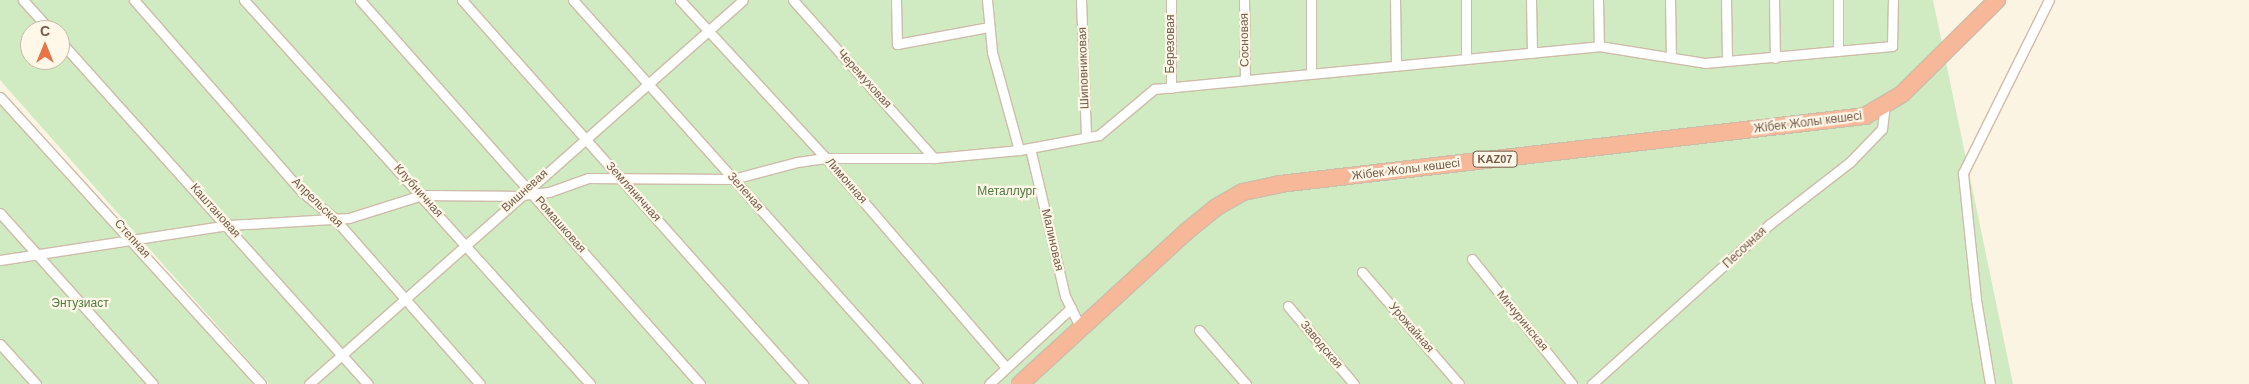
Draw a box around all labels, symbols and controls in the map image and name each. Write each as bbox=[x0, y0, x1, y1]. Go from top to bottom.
street label: Сосновая bbox=[1237, 13, 1253, 67]
street label: Березовая bbox=[1164, 14, 1178, 74]
north arrow bbox=[20, 20, 70, 70]
text: С bbox=[40, 23, 50, 39]
street label: Шиповниковая bbox=[1075, 27, 1093, 109]
street label: Черемуховая bbox=[834, 47, 894, 111]
street label: Жібек Жолы көшесі bbox=[1753, 109, 1863, 137]
road number: KAZ07 bbox=[1472, 150, 1518, 168]
street label: Лимонная bbox=[822, 155, 870, 207]
street label: Жібек Жолы көшесі bbox=[1351, 156, 1461, 184]
street label: Земляничная bbox=[603, 159, 663, 225]
street label: Клубничная bbox=[390, 162, 446, 220]
street label: Вишневая bbox=[499, 167, 551, 215]
street label: Зеленая bbox=[724, 170, 766, 214]
street label: Апрельская bbox=[288, 175, 346, 231]
street label: Каштановая bbox=[187, 181, 243, 241]
park label: Металлург bbox=[977, 185, 1037, 199]
street label: Ромашковая bbox=[532, 194, 588, 256]
street label: Малиновая bbox=[1038, 208, 1066, 272]
street label: Степная bbox=[111, 217, 153, 261]
street label: Песочная bbox=[1720, 224, 1770, 272]
street label: Мичуринская bbox=[1493, 288, 1551, 354]
park label: Энтузиаст bbox=[51, 297, 109, 311]
street label: Урожайная bbox=[1385, 300, 1437, 356]
street label: Заводская bbox=[1297, 318, 1345, 372]

